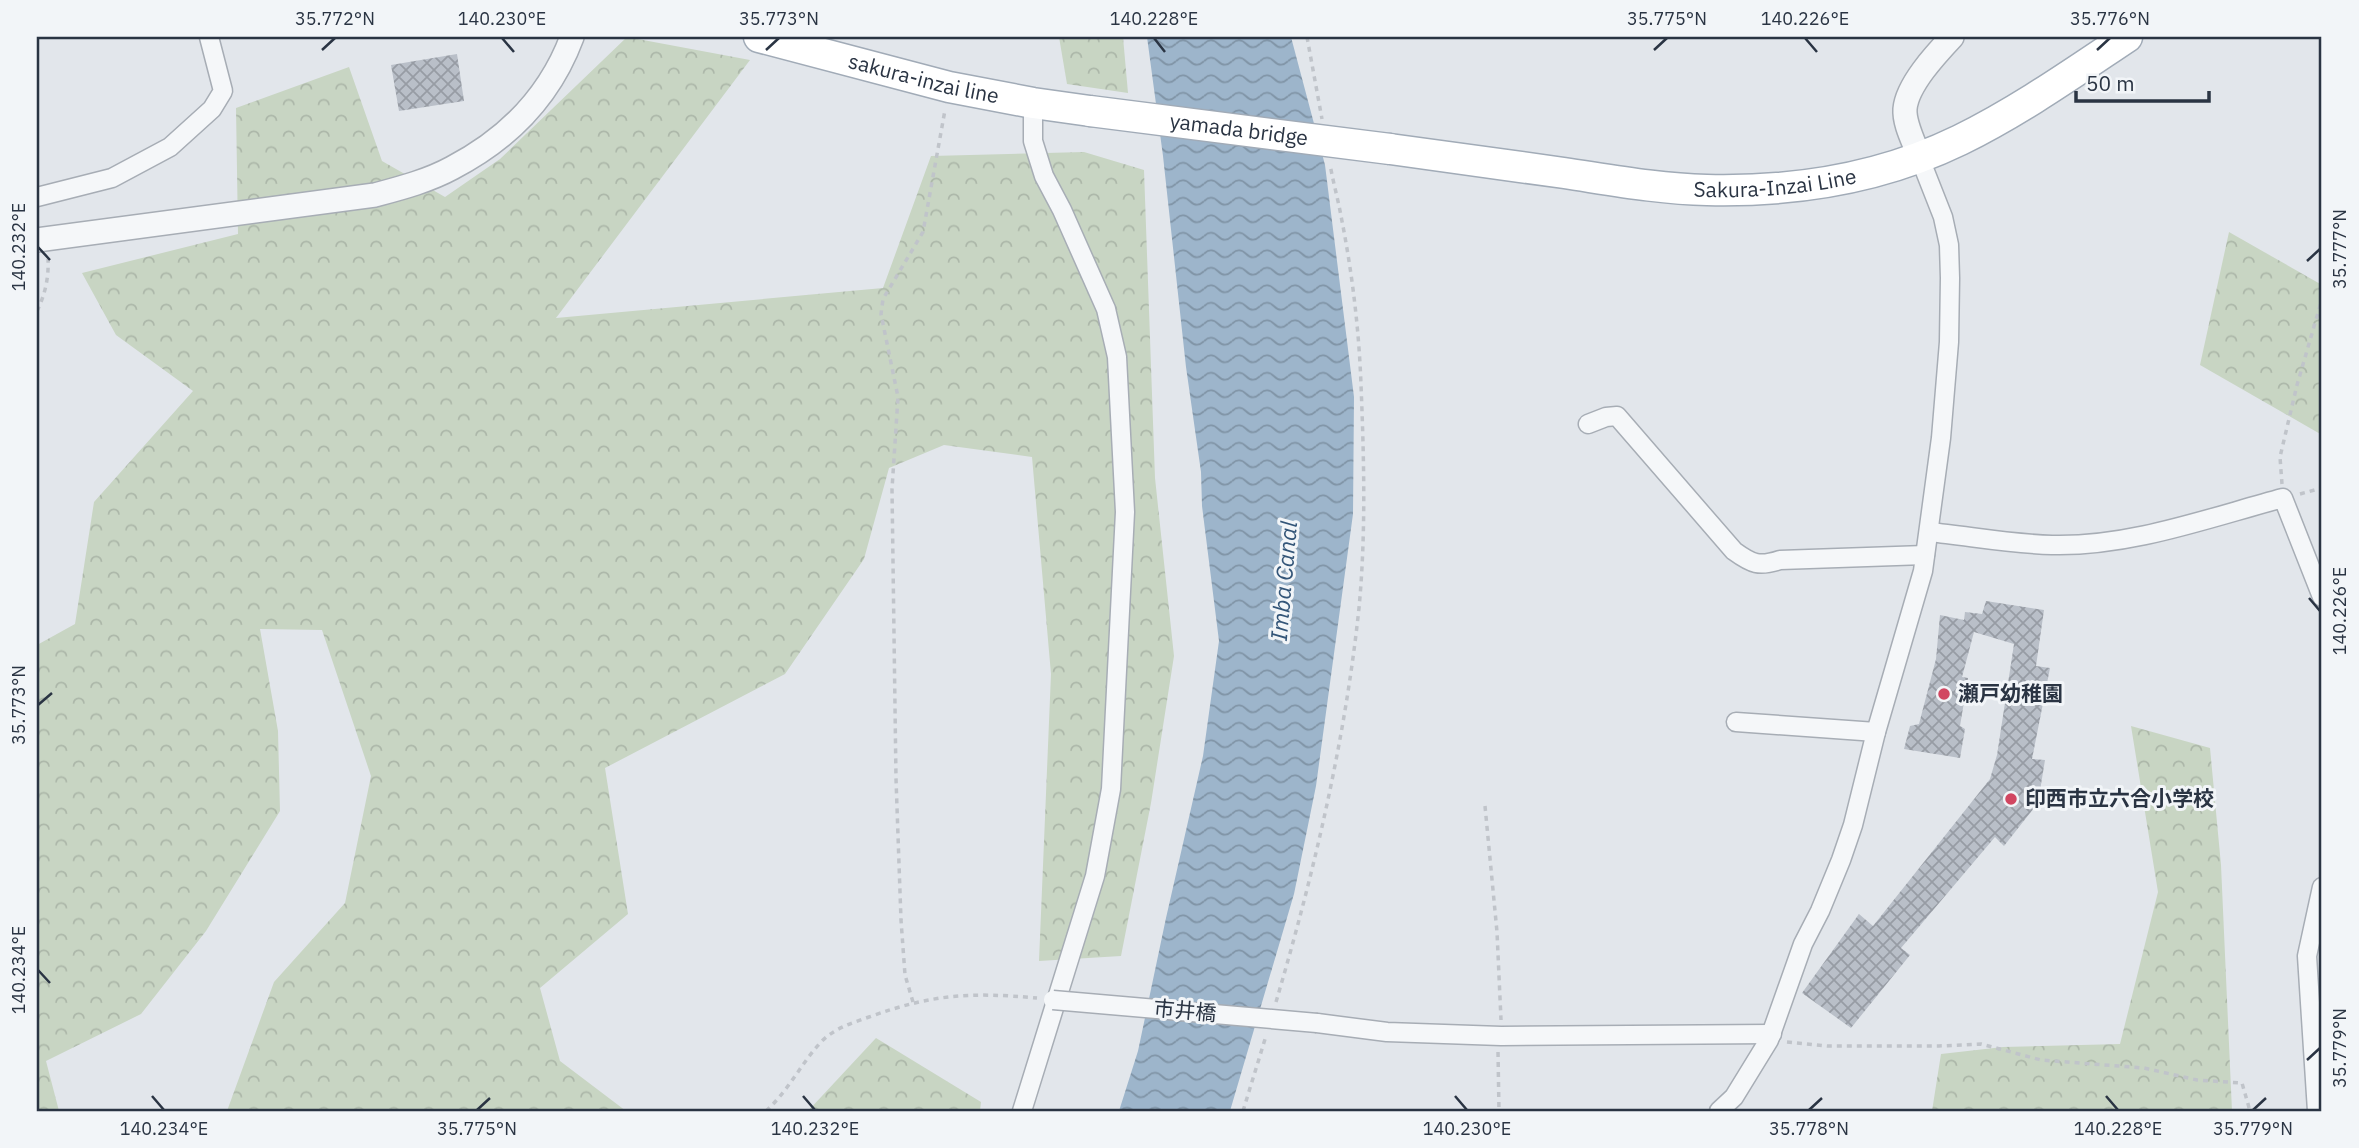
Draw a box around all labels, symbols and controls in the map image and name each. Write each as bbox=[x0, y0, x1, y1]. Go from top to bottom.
text: 35.772°N bbox=[295, 7, 375, 30]
text: 140.230°E bbox=[458, 7, 546, 30]
text: 35.773°N bbox=[739, 7, 819, 30]
text: 140.228°E bbox=[1110, 7, 1198, 30]
text: 35.775°N bbox=[1627, 7, 1707, 30]
text: 140.226°E bbox=[1761, 7, 1849, 30]
text: 35.776°N bbox=[2070, 7, 2150, 30]
street label: sakura-inzai line bbox=[846, 46, 1002, 109]
scale bar bbox=[2076, 60, 2208, 104]
text: 50 m bbox=[2086, 69, 2135, 97]
street label: yamada bridge bbox=[1168, 106, 1310, 151]
street label: Sakura-Inzai Line bbox=[1693, 161, 1859, 203]
text: 140.232°E bbox=[7, 203, 30, 291]
text: 35.777°N bbox=[2328, 209, 2351, 289]
water label: Imba Canal bbox=[1263, 519, 1303, 642]
text: 140.226°E bbox=[2328, 567, 2351, 655]
text: 35.773°N bbox=[7, 665, 30, 745]
place label: 瀬戸幼稚園 bbox=[1958, 679, 2063, 707]
marker: 瀬戸幼稚園 bbox=[1936, 686, 1952, 702]
place label: 印西市立六合小学校 bbox=[2025, 784, 2214, 812]
marker: 印西市立六合小学校 bbox=[2003, 791, 2019, 807]
text: 140.234°E bbox=[7, 926, 30, 1014]
street label: 市井橋 bbox=[1152, 993, 1218, 1027]
text: 35.779°N bbox=[2328, 1008, 2351, 1088]
text: 140.234°E bbox=[120, 1117, 208, 1140]
text: 35.775°N bbox=[437, 1117, 517, 1140]
text: 140.232°E bbox=[771, 1117, 859, 1140]
text: 140.230°E bbox=[1423, 1117, 1511, 1140]
text: 35.778°N bbox=[1769, 1117, 1849, 1140]
text: 140.228°E bbox=[2074, 1117, 2162, 1140]
text: 35.779°N bbox=[2213, 1117, 2293, 1140]

